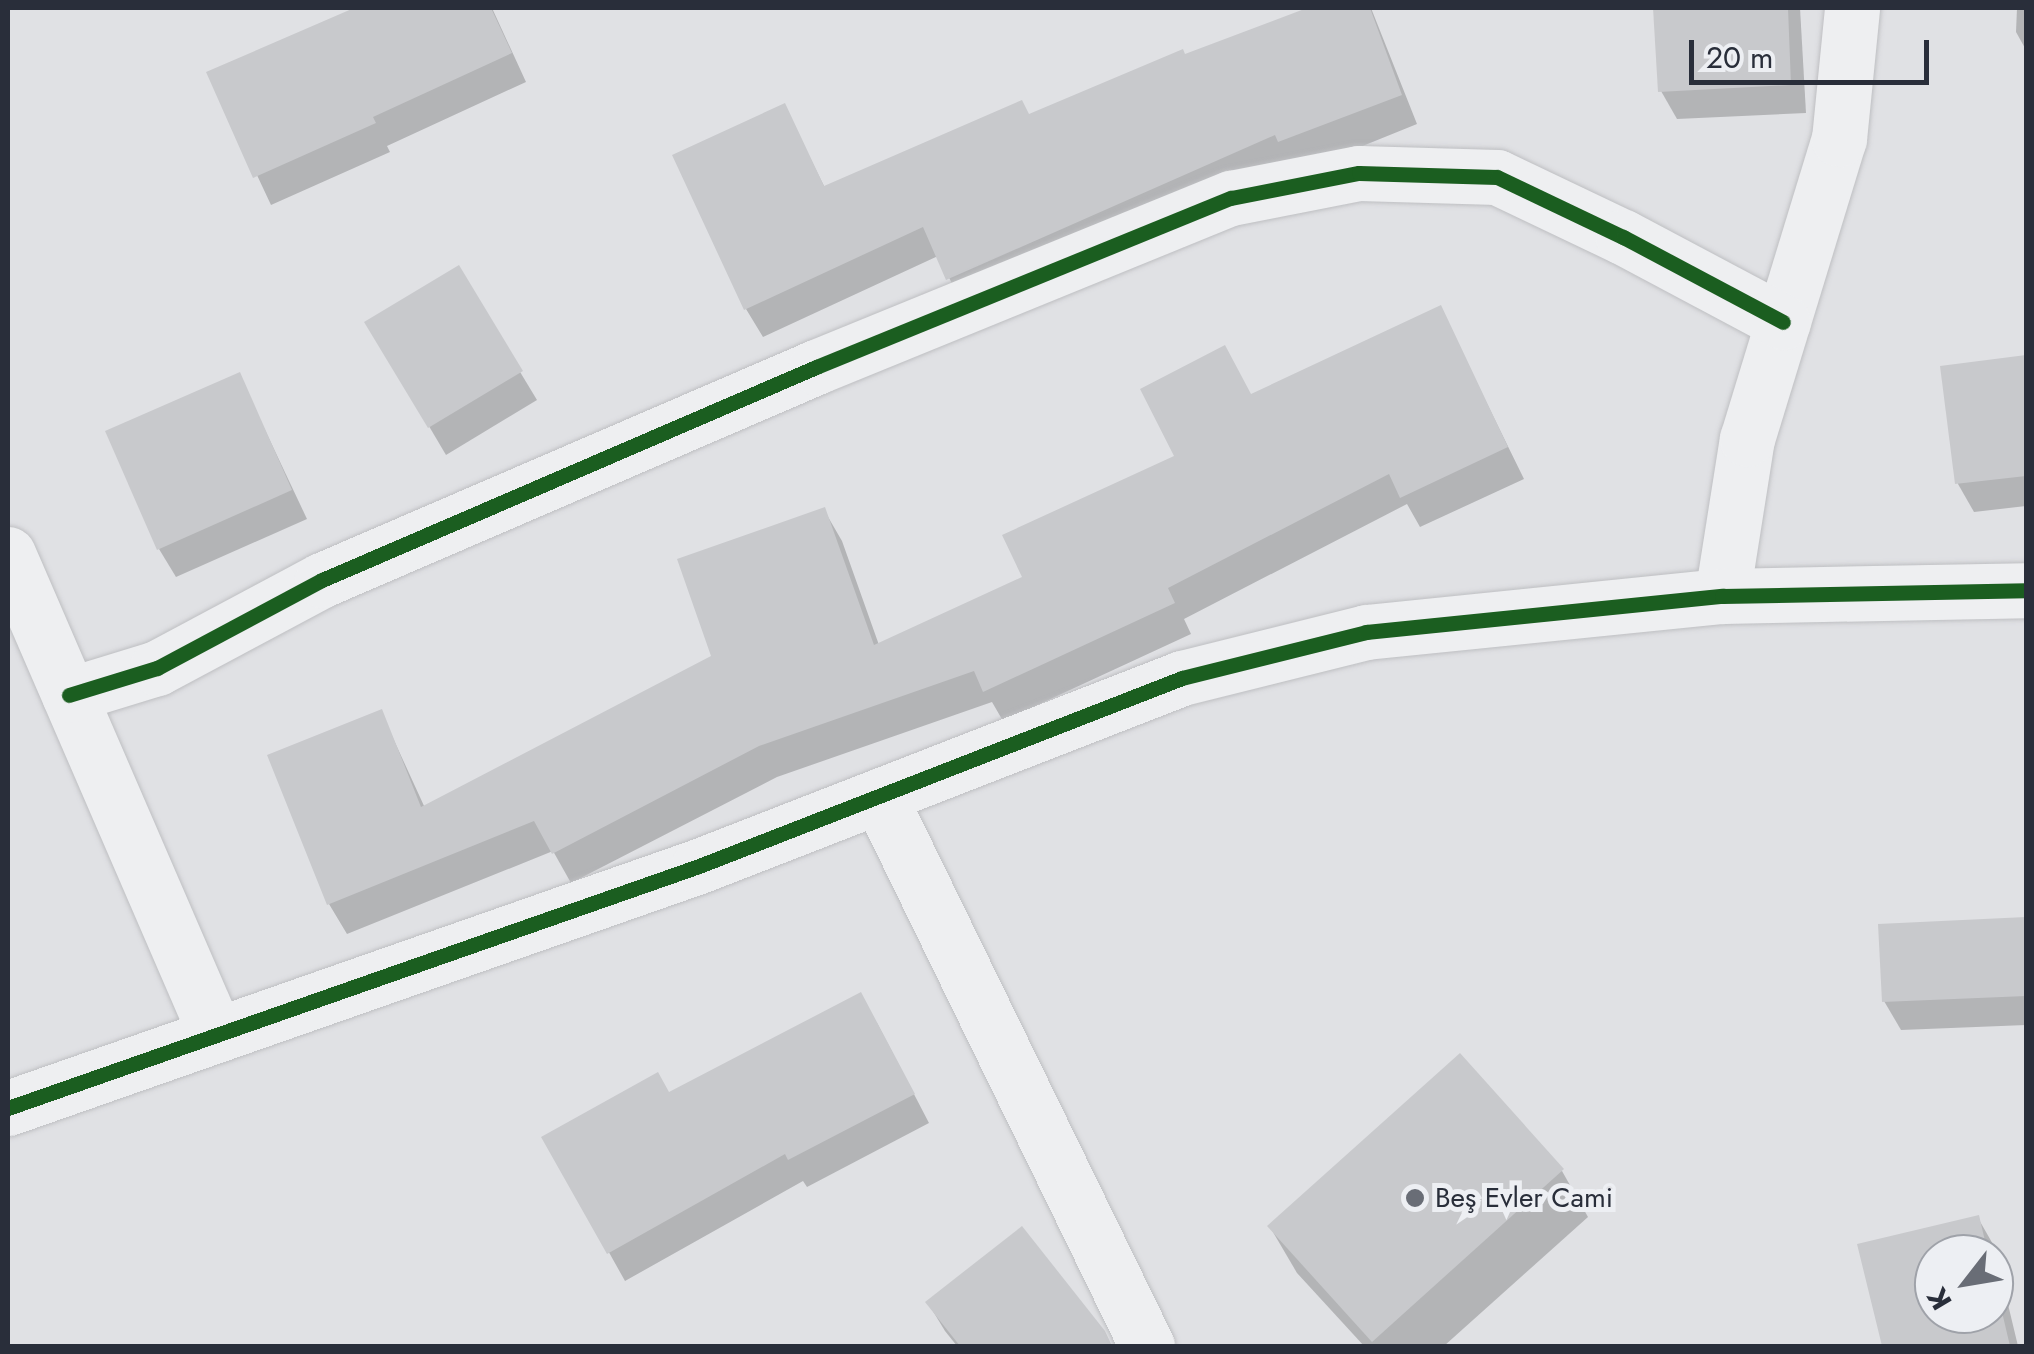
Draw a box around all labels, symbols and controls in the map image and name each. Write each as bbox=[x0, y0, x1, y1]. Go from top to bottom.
scale bar bbox=[1694, 20, 1934, 82]
text: 20 m bbox=[1706, 36, 1773, 79]
place label: Beş Evler Cami bbox=[1435, 1181, 1613, 1215]
marker: Beş Evler Cami bbox=[1404, 1187, 1426, 1209]
north arrow bbox=[1914, 1234, 2014, 1334]
text: K bbox=[1917, 1280, 1962, 1318]

